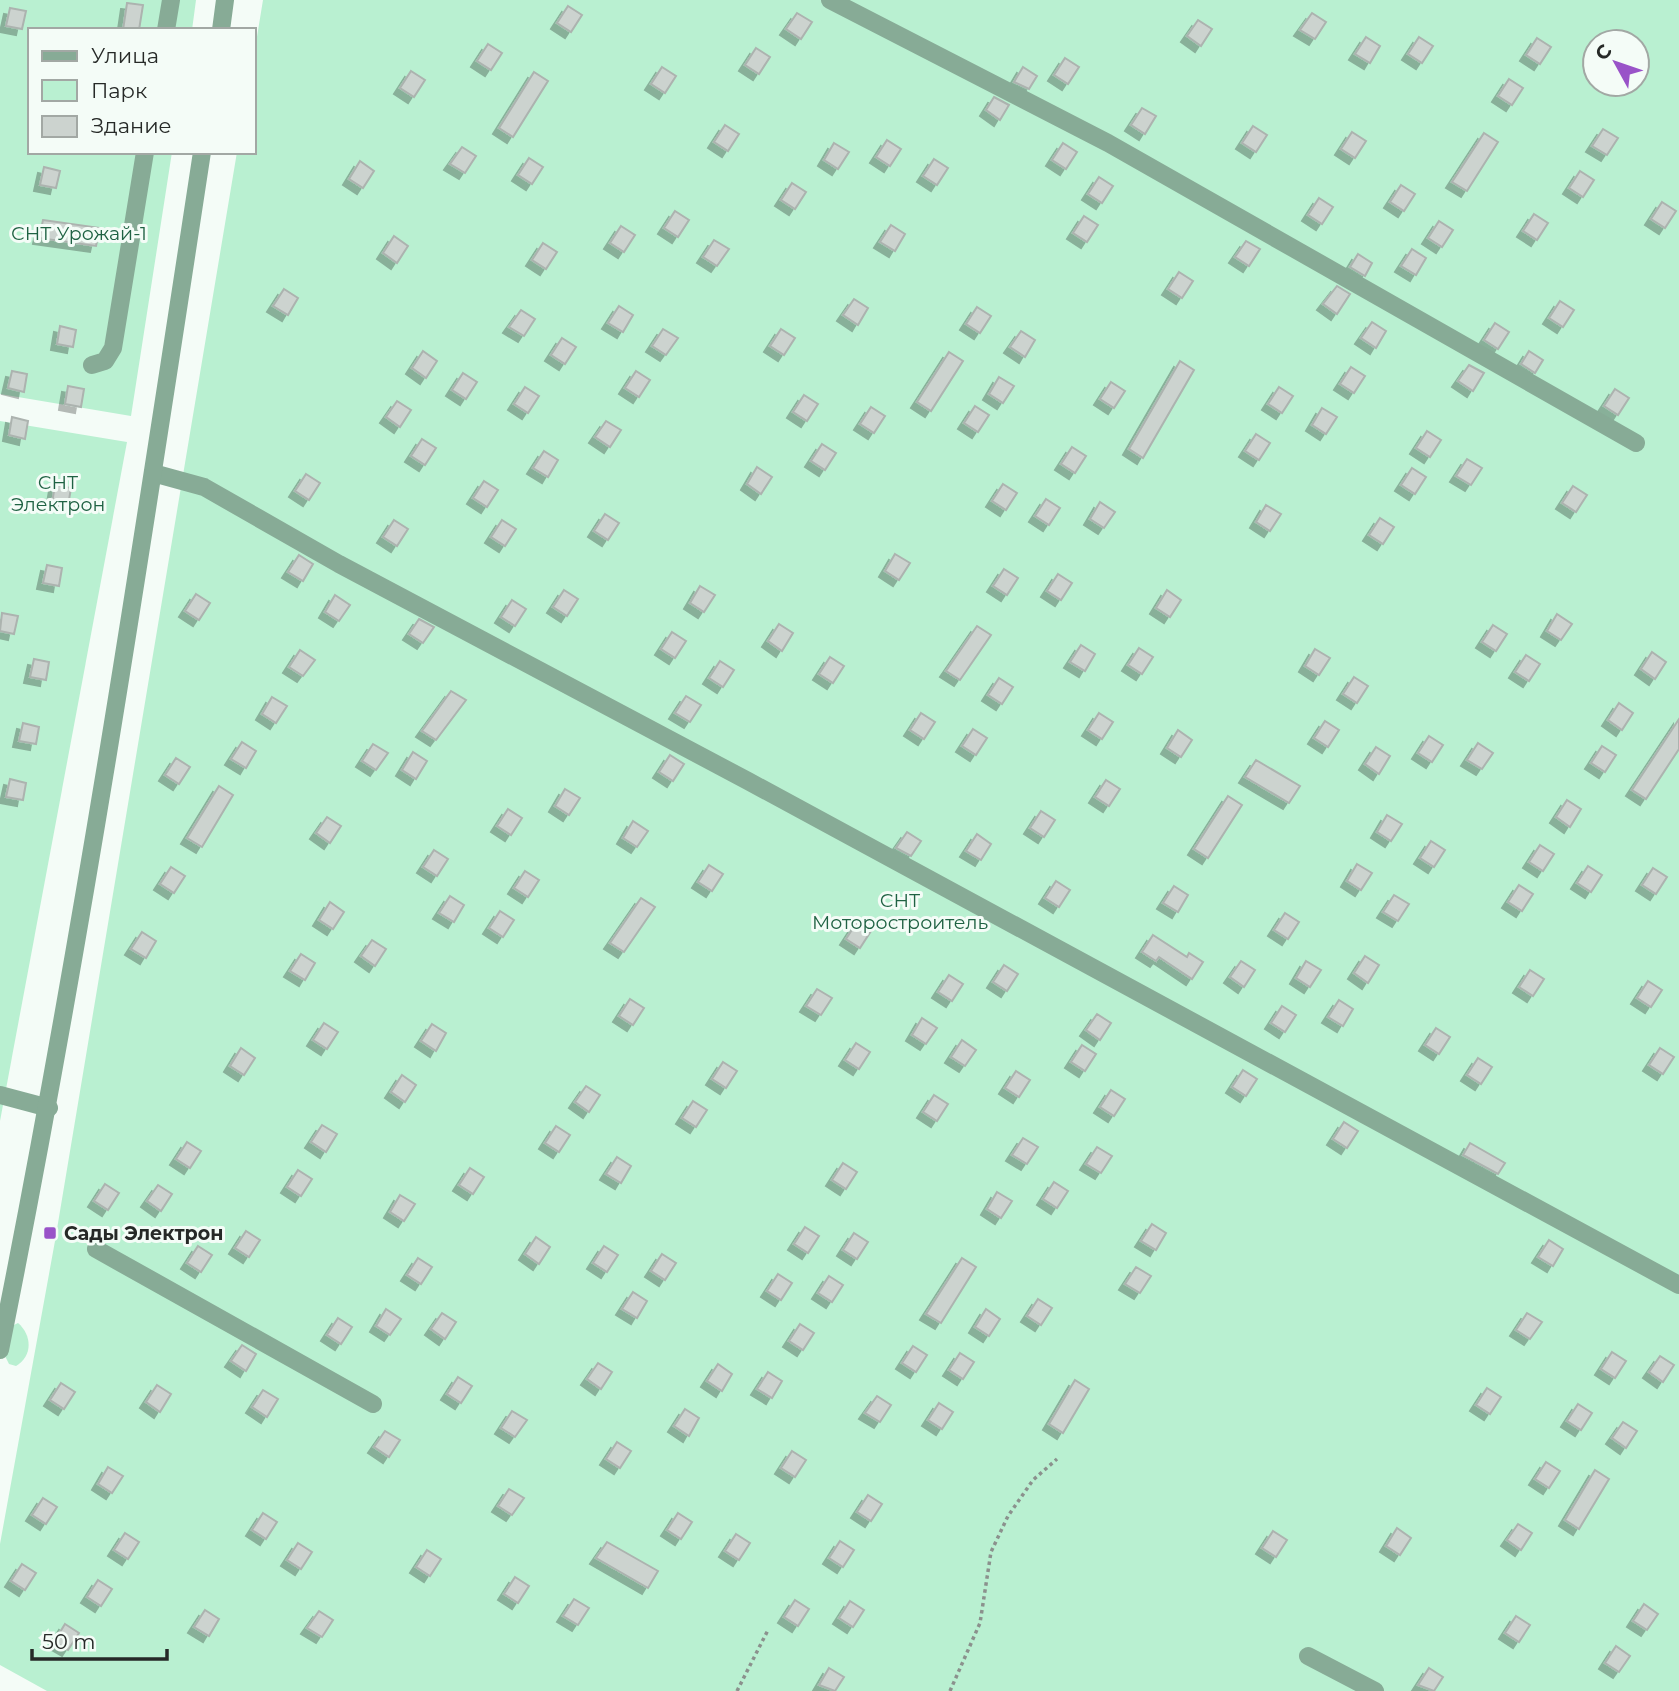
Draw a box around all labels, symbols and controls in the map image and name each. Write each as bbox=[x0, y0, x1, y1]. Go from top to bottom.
legend bbox=[28, 28, 256, 154]
north arrow bbox=[1581, 28, 1651, 98]
text: С bbox=[1590, 40, 1617, 65]
text: Улица bbox=[91, 43, 159, 68]
text: Парк bbox=[91, 78, 147, 103]
text: Здание bbox=[91, 113, 172, 138]
park label: СНТ Урожай-1 bbox=[11, 222, 147, 245]
park label: СНТ Электрон bbox=[11, 471, 105, 516]
park label: СНТ Моторостроитель bbox=[812, 889, 988, 934]
place label: Сады Электрон bbox=[64, 1222, 223, 1245]
marker: Сады Электрон bbox=[42, 1225, 58, 1241]
scale bar bbox=[32, 1618, 166, 1662]
text: 50 m bbox=[42, 1629, 96, 1654]

